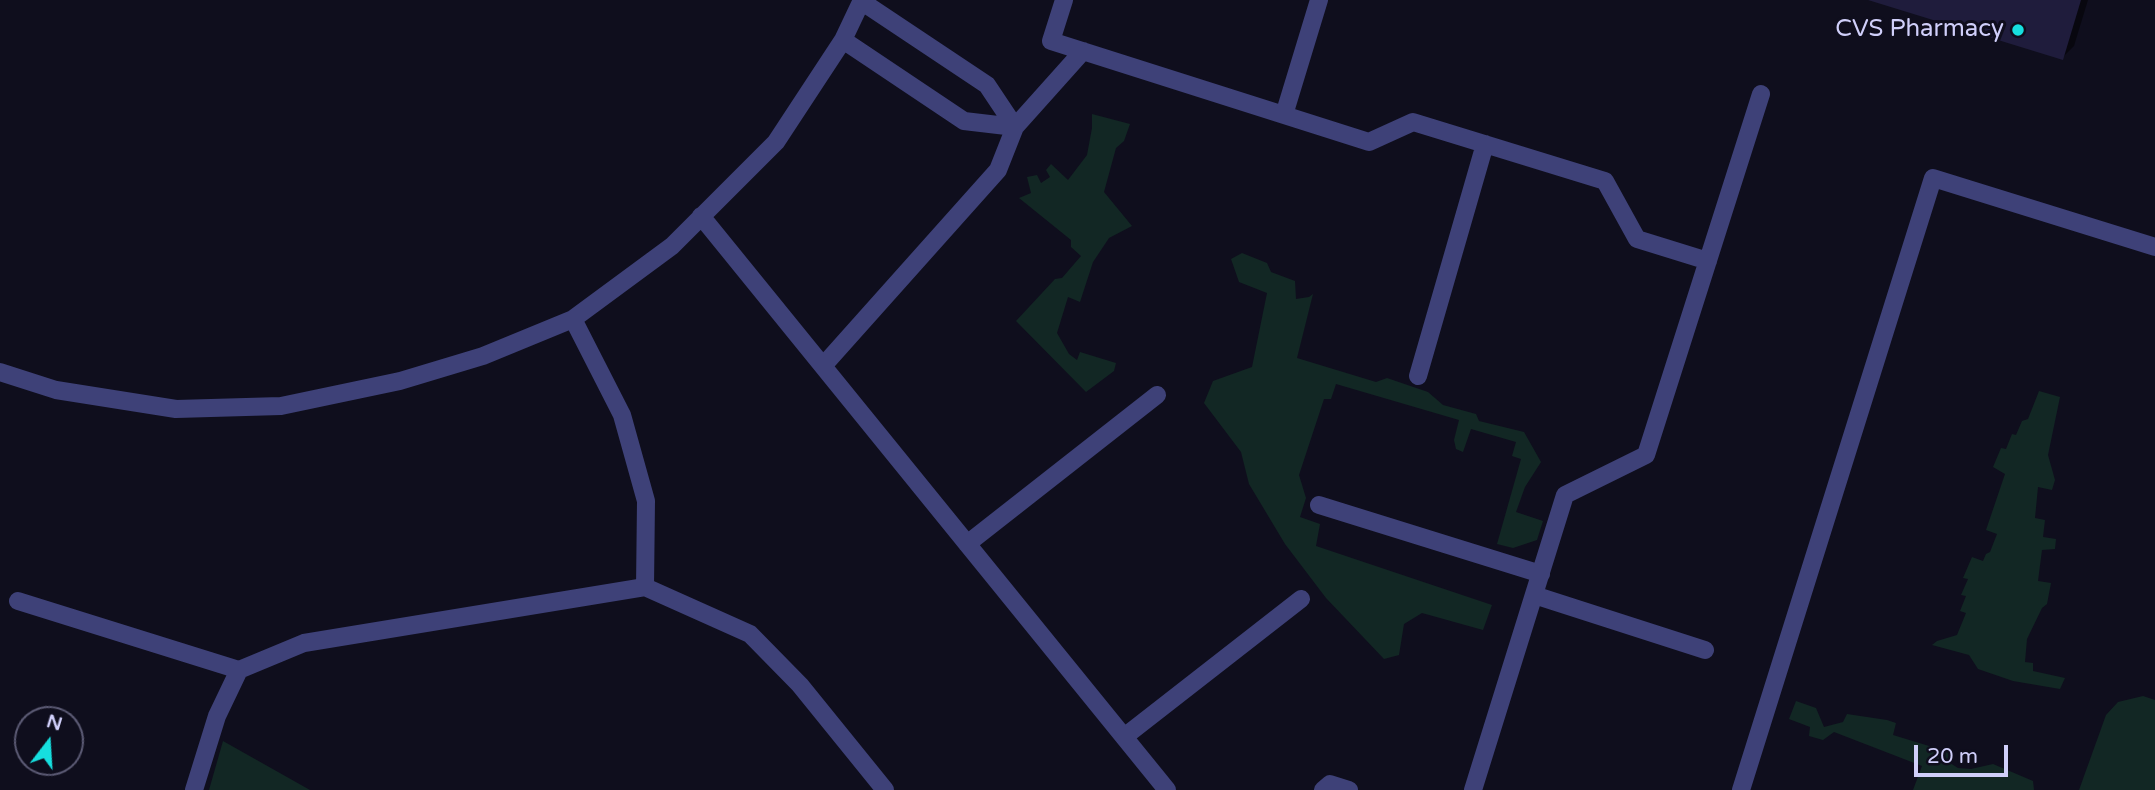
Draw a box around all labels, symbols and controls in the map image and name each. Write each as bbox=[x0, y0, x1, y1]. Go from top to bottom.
place label: CVS Pharmacy bbox=[1835, 16, 2004, 44]
marker: CVS Pharmacy bbox=[2010, 22, 2026, 38]
north arrow bbox=[14, 706, 84, 776]
text: N bbox=[44, 710, 65, 736]
scale bar bbox=[1917, 730, 2011, 774]
text: 20 m bbox=[1927, 744, 1978, 769]

